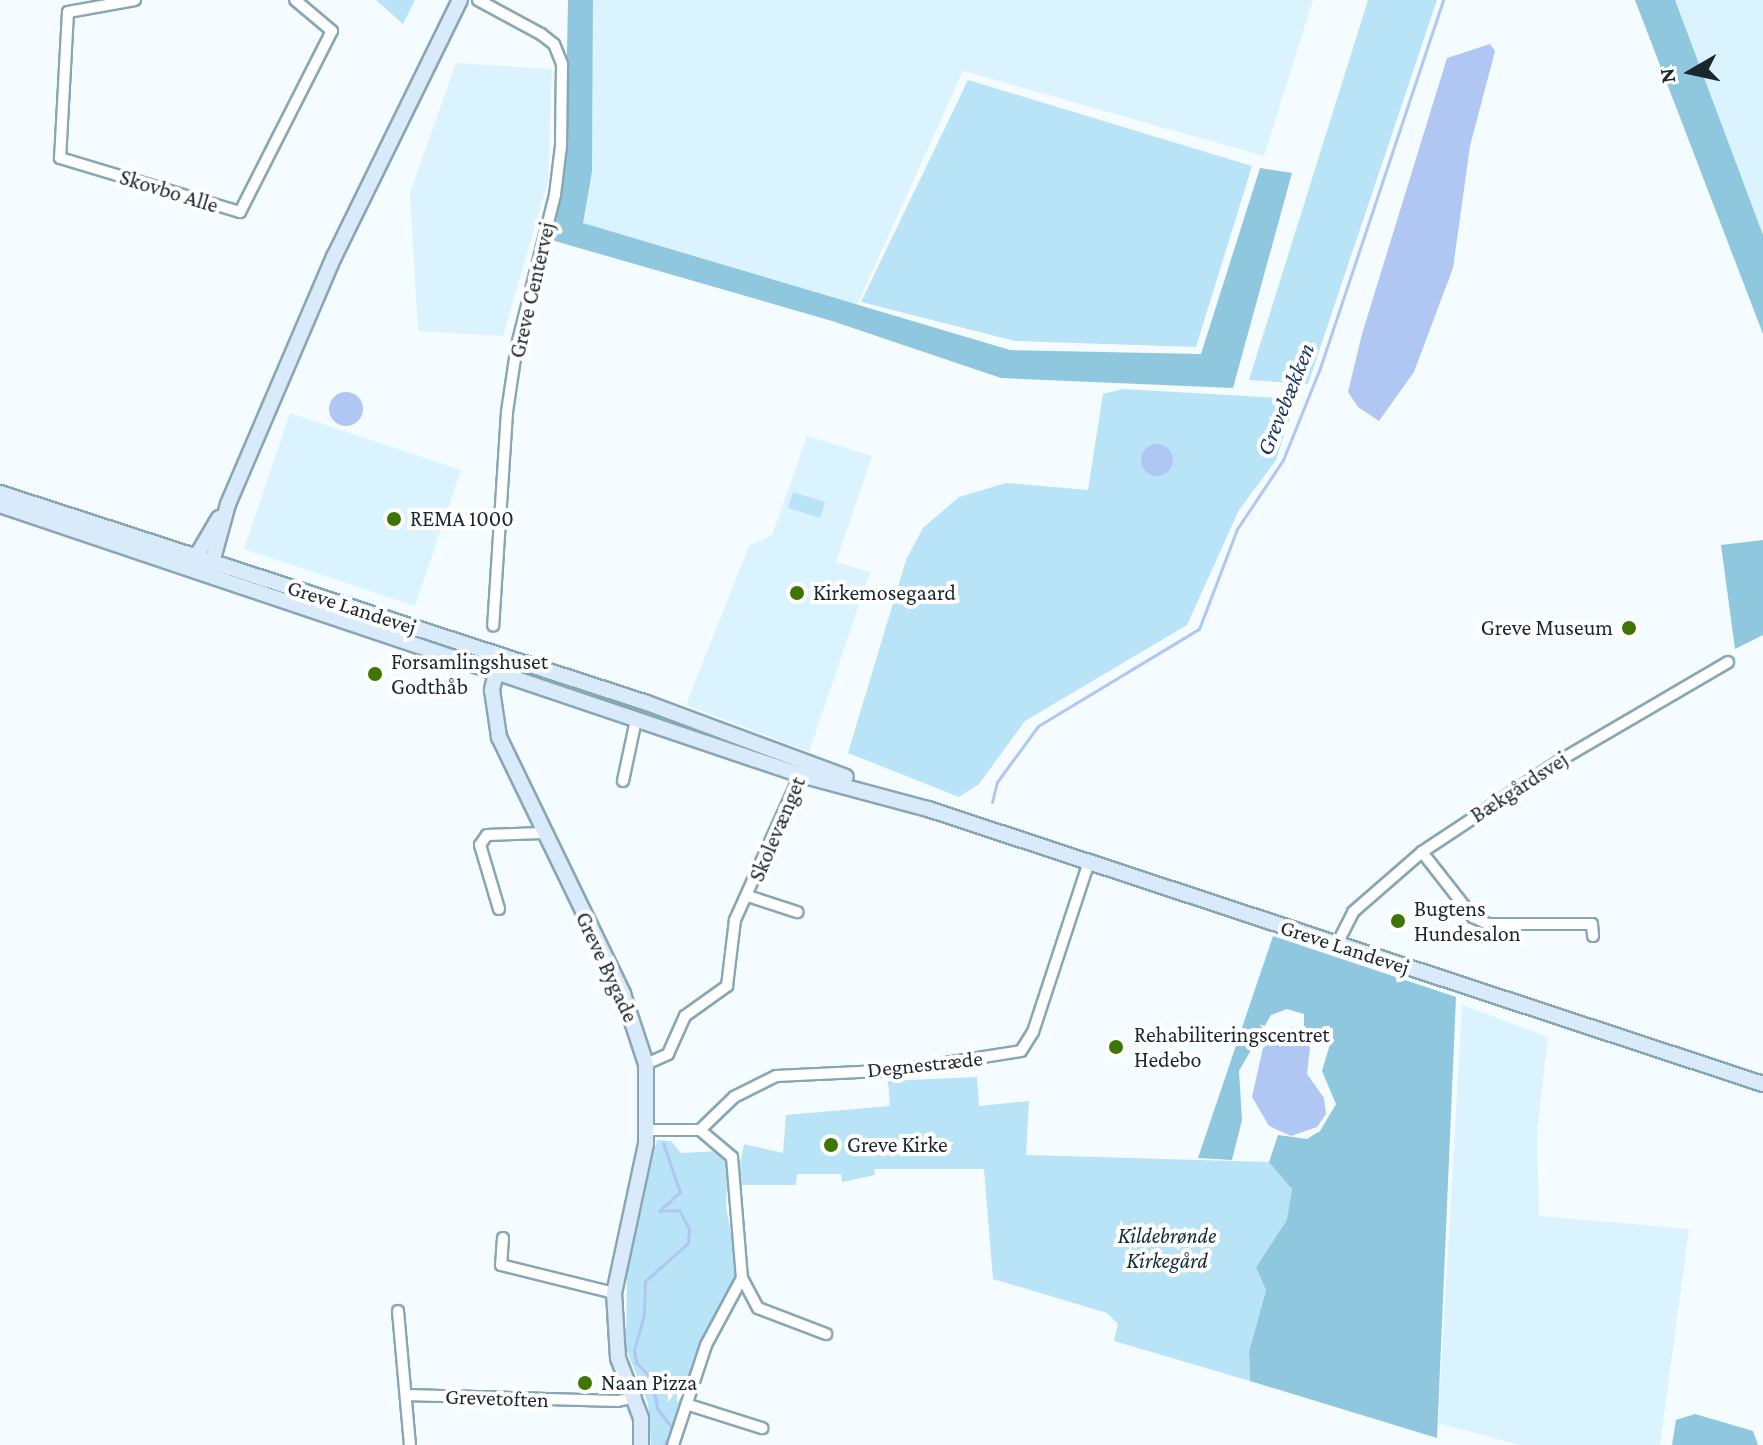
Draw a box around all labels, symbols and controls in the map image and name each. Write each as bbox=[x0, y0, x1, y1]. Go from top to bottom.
north arrow bbox=[1651, 32, 1731, 112]
text: N bbox=[1653, 66, 1680, 85]
street label: Skovbo Alle bbox=[117, 164, 221, 218]
street label: Greve Centervej bbox=[504, 219, 560, 361]
water label: Grevebækken bbox=[1249, 339, 1321, 459]
place label: REMA 1000 bbox=[410, 506, 514, 532]
marker: REMA 1000 bbox=[385, 510, 403, 528]
street label: Greve Landevej bbox=[284, 574, 420, 640]
place label: Kirkemosegaard bbox=[813, 580, 956, 606]
marker: Kirkemosegaard bbox=[788, 584, 806, 602]
place label: Greve Museum bbox=[1481, 615, 1613, 641]
marker: Greve Museum bbox=[1620, 619, 1638, 637]
place label: Forsamlingshuset Godthåb bbox=[391, 648, 548, 700]
marker: Forsamlingshuset Godthåb bbox=[366, 665, 384, 683]
street label: Bækgårdsvej bbox=[1465, 746, 1573, 828]
street label: Skolevænget bbox=[743, 773, 811, 885]
place label: Bugtens Hundesalon bbox=[1414, 895, 1520, 946]
street label: Greve Bygade bbox=[570, 908, 644, 1026]
marker: Bugtens Hundesalon bbox=[1389, 912, 1407, 930]
street label: Greve Landevej bbox=[1277, 914, 1413, 980]
place label: Rehabiliteringscentret Hedebo bbox=[1134, 1021, 1330, 1072]
marker: Rehabiliteringscentret Hedebo bbox=[1105, 1036, 1127, 1058]
street label: Degnestræde bbox=[866, 1045, 984, 1083]
place label: Greve Kirke bbox=[847, 1132, 948, 1158]
marker: Greve Kirke bbox=[822, 1136, 840, 1154]
park label: Kildebrønde Kirkegård bbox=[1118, 1222, 1216, 1274]
place label: Naan Pizza bbox=[601, 1370, 697, 1396]
marker: Naan Pizza bbox=[576, 1374, 594, 1392]
street label: Grevetoften bbox=[445, 1383, 549, 1413]

